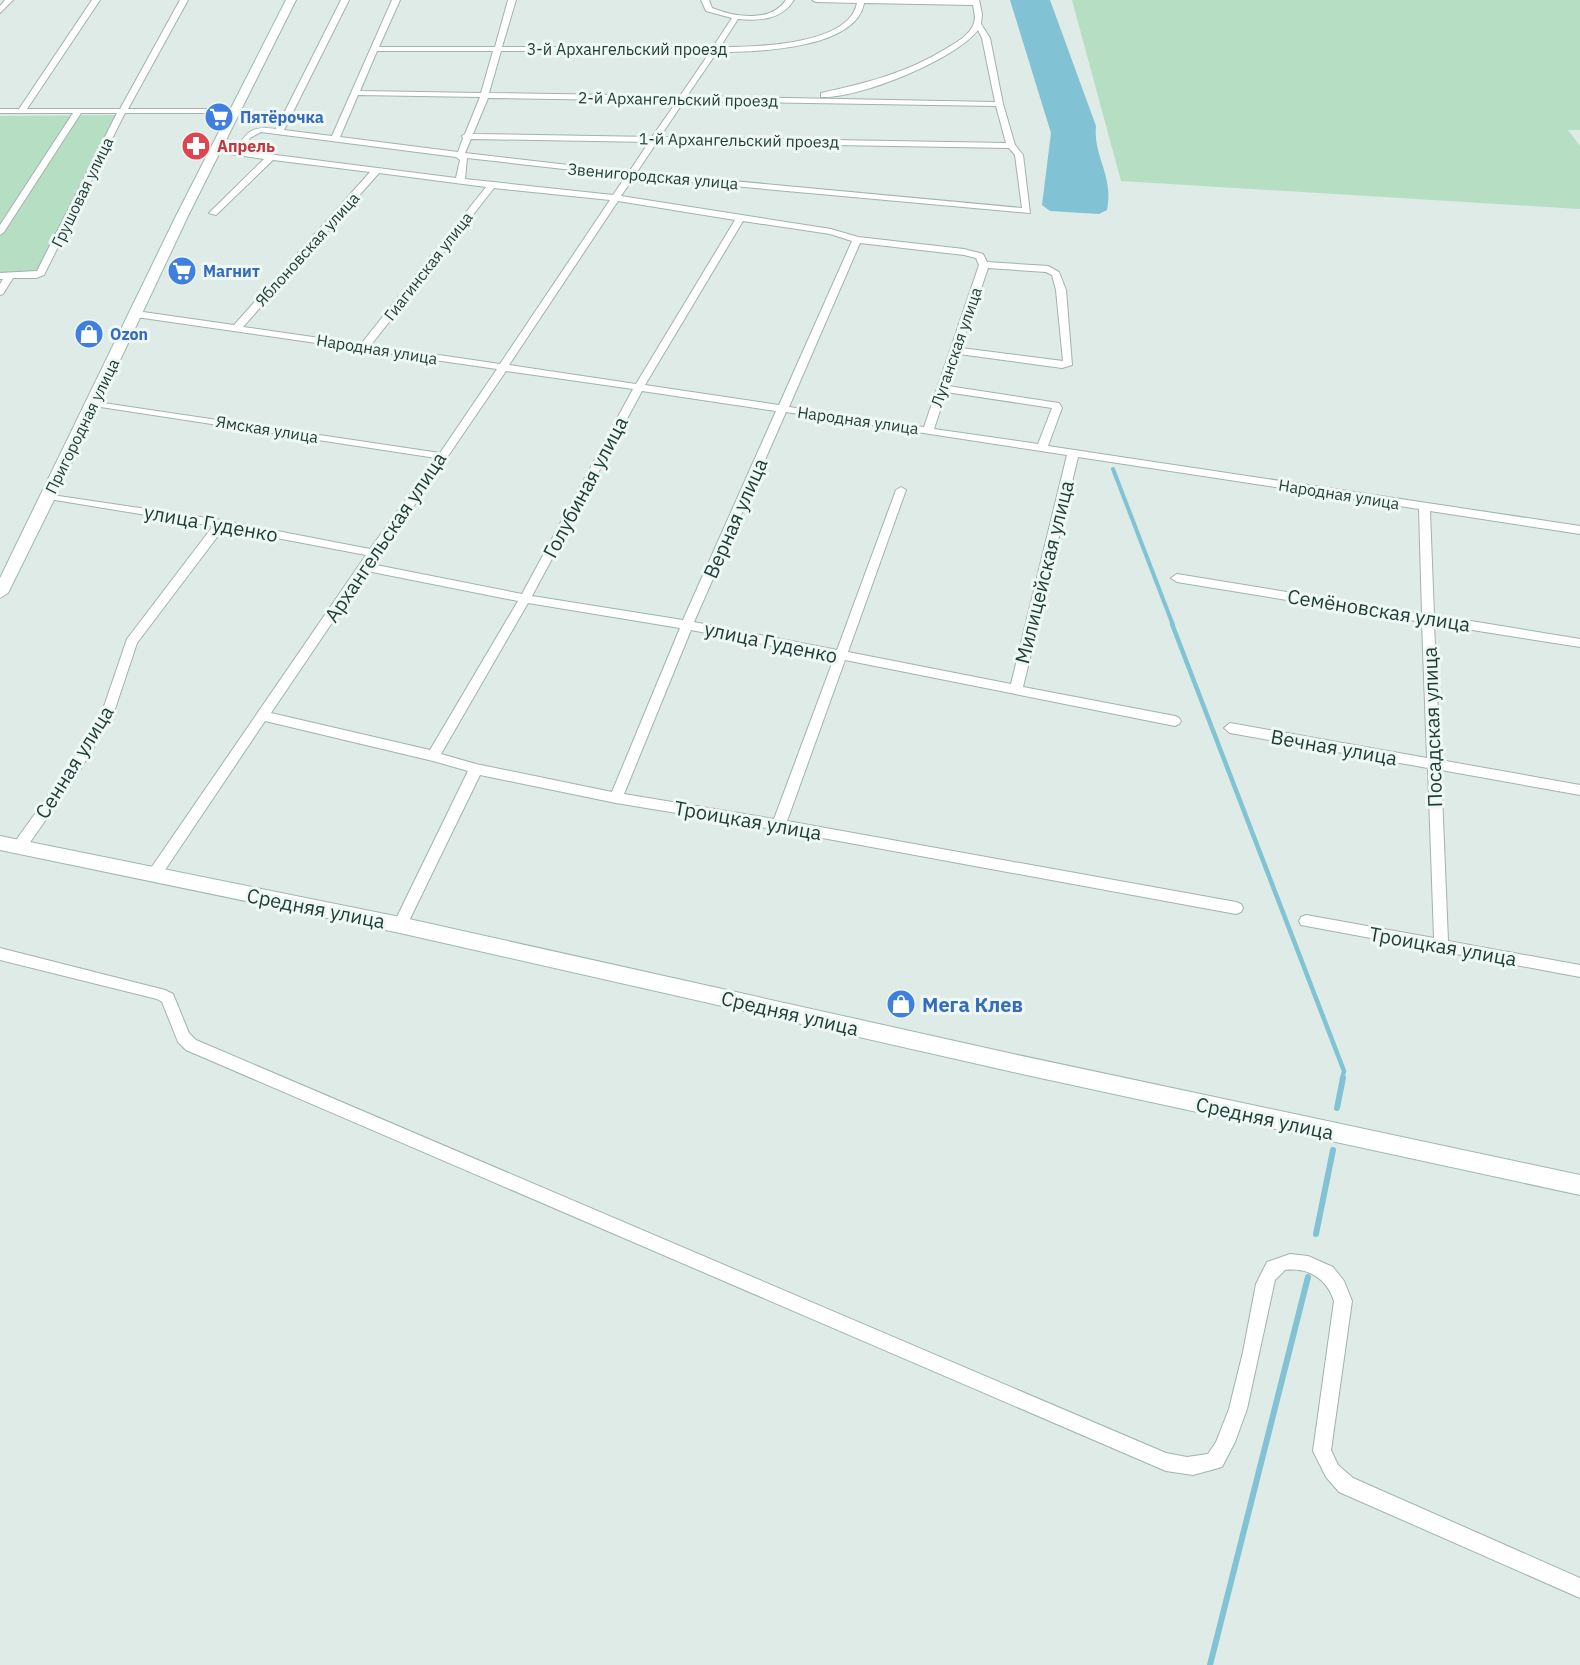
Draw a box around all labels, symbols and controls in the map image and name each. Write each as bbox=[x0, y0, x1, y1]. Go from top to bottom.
street label: 3-й Архангельский проезд bbox=[527, 39, 728, 59]
street label: 2-й Архангельский проезд bbox=[578, 87, 779, 111]
supermarket icon: Пятёрочка bbox=[203, 101, 235, 133]
place label: Пятёрочка bbox=[240, 107, 324, 127]
street label: 1-й Архангельский проезд bbox=[639, 128, 840, 152]
pharmacy icon: Апрель bbox=[180, 130, 212, 162]
street label: Грушовая улица bbox=[47, 133, 117, 250]
place label: Апрель bbox=[217, 136, 275, 156]
street label: Звенигородская улица bbox=[567, 159, 740, 193]
street label: Яблоновская улица bbox=[251, 188, 364, 310]
street label: Гиагинская улица bbox=[379, 207, 477, 324]
supermarket icon: Магнит bbox=[166, 255, 198, 287]
place label: Магнит bbox=[203, 261, 260, 281]
street label: Луганская улица bbox=[926, 284, 986, 410]
shop icon: Ozon bbox=[73, 318, 105, 350]
place label: Ozon bbox=[110, 324, 148, 344]
street label: Народная улица bbox=[315, 330, 439, 369]
street label: Пригородная улица bbox=[41, 355, 124, 497]
street label: Народная улица bbox=[796, 402, 920, 438]
street label: Ямская улица bbox=[214, 411, 320, 447]
street label: Голубиная улица bbox=[536, 411, 634, 563]
street label: Архангельская улица bbox=[318, 446, 452, 627]
street label: Верная улица bbox=[696, 453, 774, 582]
street label: Народная улица bbox=[1277, 475, 1401, 514]
street label: Милицейская улица bbox=[1008, 477, 1080, 667]
street label: улица Гуденко bbox=[142, 498, 280, 548]
street label: Семёновская улица bbox=[1286, 582, 1473, 638]
street label: улица Гуденко bbox=[702, 615, 840, 669]
street label: Посадская улица bbox=[1416, 646, 1448, 808]
street label: Сенная улица bbox=[29, 700, 120, 824]
street label: Вечная улица bbox=[1269, 723, 1400, 771]
street label: Троицкая улица bbox=[672, 794, 824, 846]
street label: Средняя улица bbox=[245, 881, 388, 935]
street label: Троицкая улица bbox=[1367, 920, 1519, 972]
street label: Средняя улица bbox=[719, 984, 862, 1042]
shop icon: Мега Клев bbox=[885, 988, 917, 1020]
place label: Мега Клев bbox=[922, 991, 1023, 1018]
street label: Средняя улица bbox=[1194, 1090, 1337, 1146]

